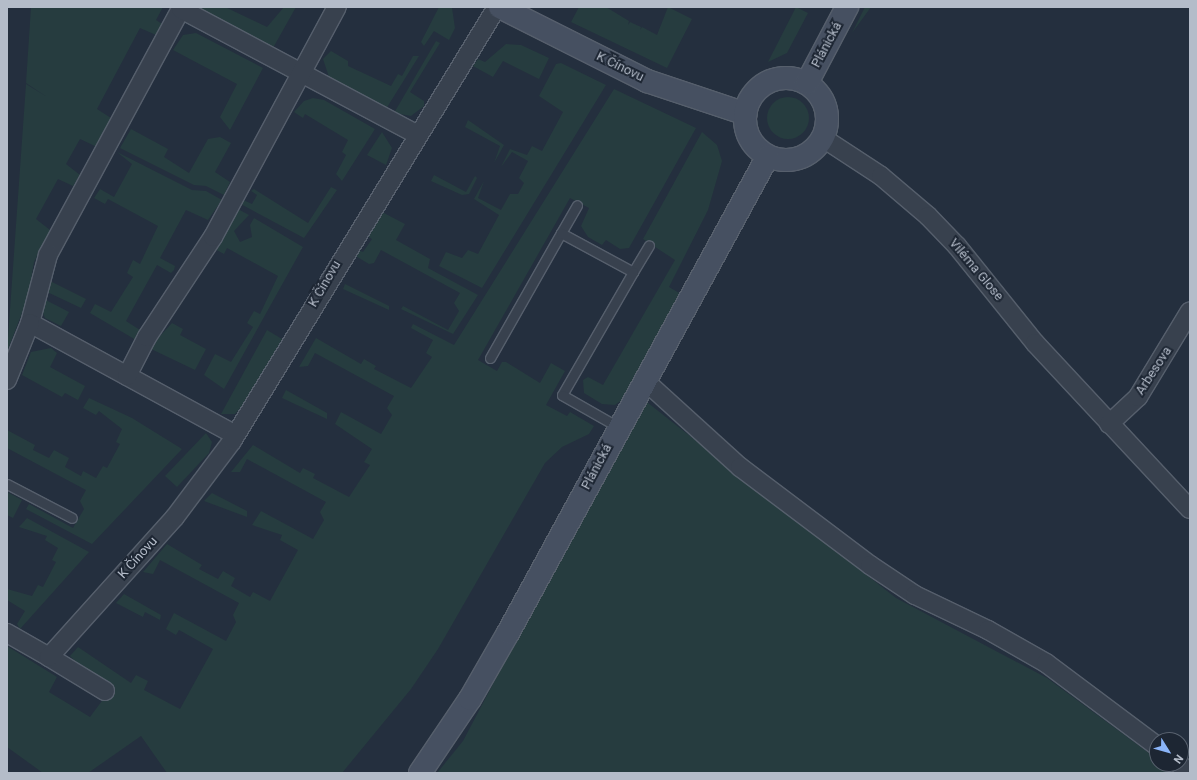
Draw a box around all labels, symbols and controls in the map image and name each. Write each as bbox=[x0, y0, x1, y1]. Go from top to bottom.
street label: Plánická bbox=[809, 20, 845, 70]
street label: K Čínovu bbox=[594, 49, 646, 85]
street label: Viléma Glose bbox=[946, 236, 1006, 304]
street label: K Čínovu bbox=[305, 258, 345, 310]
street label: Arbesova bbox=[1133, 344, 1175, 398]
street label: Plánická bbox=[579, 442, 615, 492]
street label: K Čínovu bbox=[115, 534, 161, 582]
north arrow bbox=[1149, 732, 1189, 772]
text: N bbox=[1171, 752, 1186, 766]

